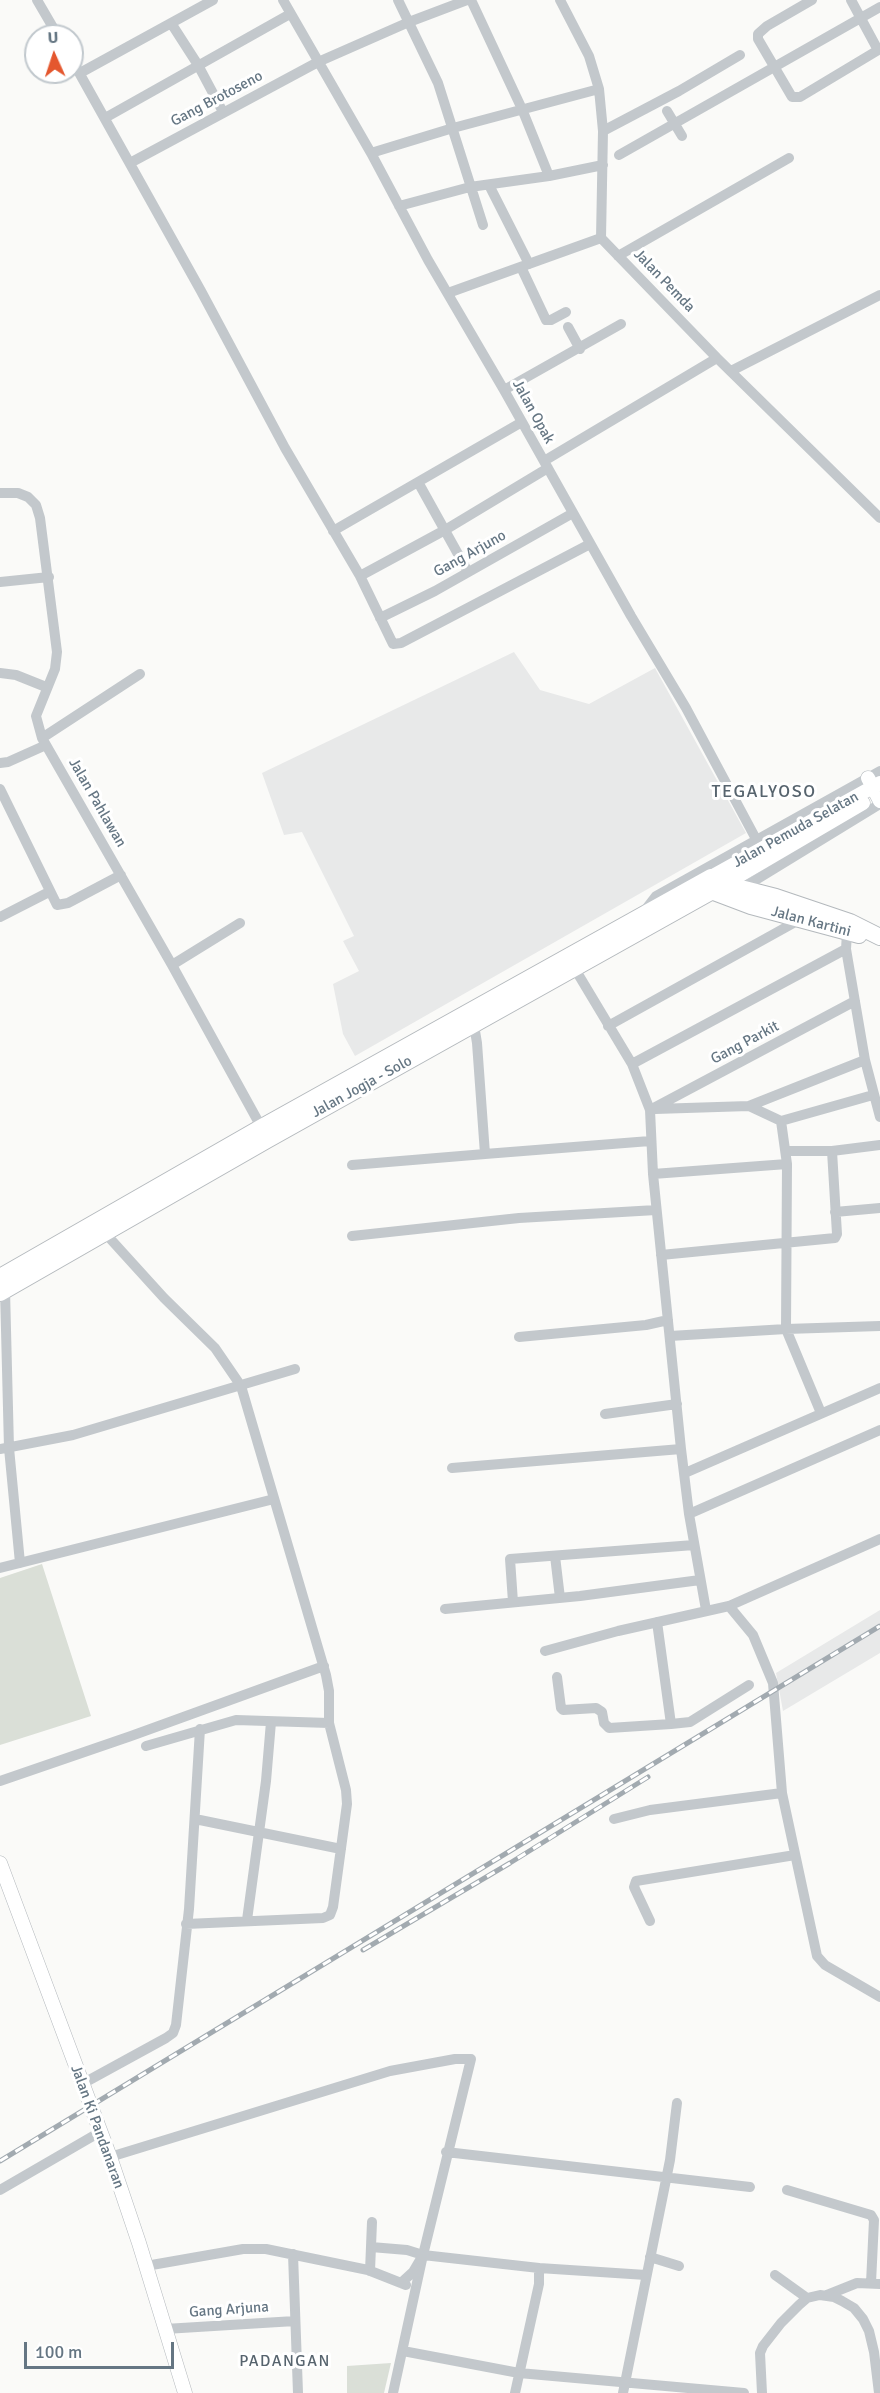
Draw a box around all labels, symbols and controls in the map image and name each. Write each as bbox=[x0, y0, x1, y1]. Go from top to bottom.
north arrow bbox=[24, 24, 84, 84]
text: U bbox=[47, 28, 59, 48]
street label: Gang Brotoseno bbox=[168, 67, 266, 131]
street label: Jalan Pemda bbox=[630, 246, 698, 316]
street label: Jalan Opak bbox=[508, 377, 558, 447]
street label: Gang Arjuno bbox=[431, 527, 509, 581]
street label: Jalan Pahlawan bbox=[64, 755, 130, 851]
district label: TEGALYOSO bbox=[712, 781, 816, 803]
street label: Jalan Pemuda Selatan bbox=[730, 788, 862, 872]
street label: Jalan Kartini bbox=[769, 903, 853, 941]
street label: Gang Parkit bbox=[708, 1018, 782, 1068]
street label: Jalan Jogja - Solo bbox=[309, 1052, 415, 1122]
street label: Jalan Ki Pandanaran bbox=[66, 2063, 128, 2191]
street label: Gang Arjuna bbox=[189, 2298, 269, 2322]
scale bar bbox=[27, 2330, 177, 2368]
text: 100 m bbox=[35, 2341, 82, 2363]
district label: PADANGAN bbox=[239, 2352, 331, 2372]

